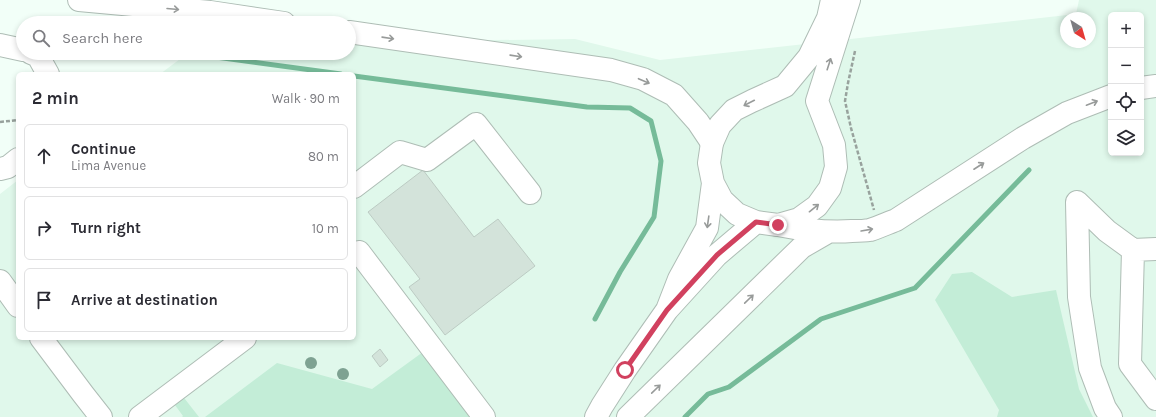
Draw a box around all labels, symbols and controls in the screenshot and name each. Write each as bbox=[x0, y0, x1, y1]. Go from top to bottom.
one-way arrow bbox=[166, 5, 179, 12]
north arrow bbox=[1060, 12, 1096, 48]
map controls bbox=[1108, 12, 1144, 156]
button: + bbox=[1108, 12, 1144, 48]
search box bbox=[16, 16, 356, 60]
icon: search bbox=[30, 27, 52, 49]
text: Search here bbox=[62, 29, 143, 47]
one-way arrow bbox=[381, 34, 394, 42]
button: − bbox=[1108, 48, 1144, 84]
one-way arrow bbox=[509, 52, 522, 60]
one-way arrow bbox=[826, 58, 833, 71]
one-way arrow bbox=[637, 77, 649, 85]
button: locate bbox=[1108, 84, 1144, 120]
text: 2 min bbox=[32, 88, 79, 108]
text: Walk · 90 m bbox=[272, 91, 340, 106]
one-way arrow bbox=[743, 99, 755, 107]
one-way arrow bbox=[1086, 99, 1098, 107]
button: layers bbox=[1108, 120, 1144, 156]
text: Continue bbox=[71, 140, 136, 158]
icon: ahead bbox=[33, 145, 55, 167]
text: 80 m bbox=[308, 149, 339, 164]
text: Lima Avenue bbox=[71, 158, 146, 173]
one-way arrow bbox=[973, 162, 984, 170]
one-way arrow bbox=[808, 204, 819, 212]
one-way arrow bbox=[704, 215, 712, 228]
route end bbox=[769, 216, 787, 234]
icon: right bbox=[33, 217, 55, 239]
text: Turn right bbox=[71, 219, 141, 237]
text: 10 m bbox=[312, 221, 339, 236]
one-way arrow bbox=[860, 225, 873, 233]
icon: arrive bbox=[33, 289, 55, 311]
text: Arrive at destination bbox=[71, 291, 218, 309]
one-way arrow bbox=[744, 294, 754, 303]
route start bbox=[616, 361, 634, 379]
one-way arrow bbox=[651, 384, 661, 394]

